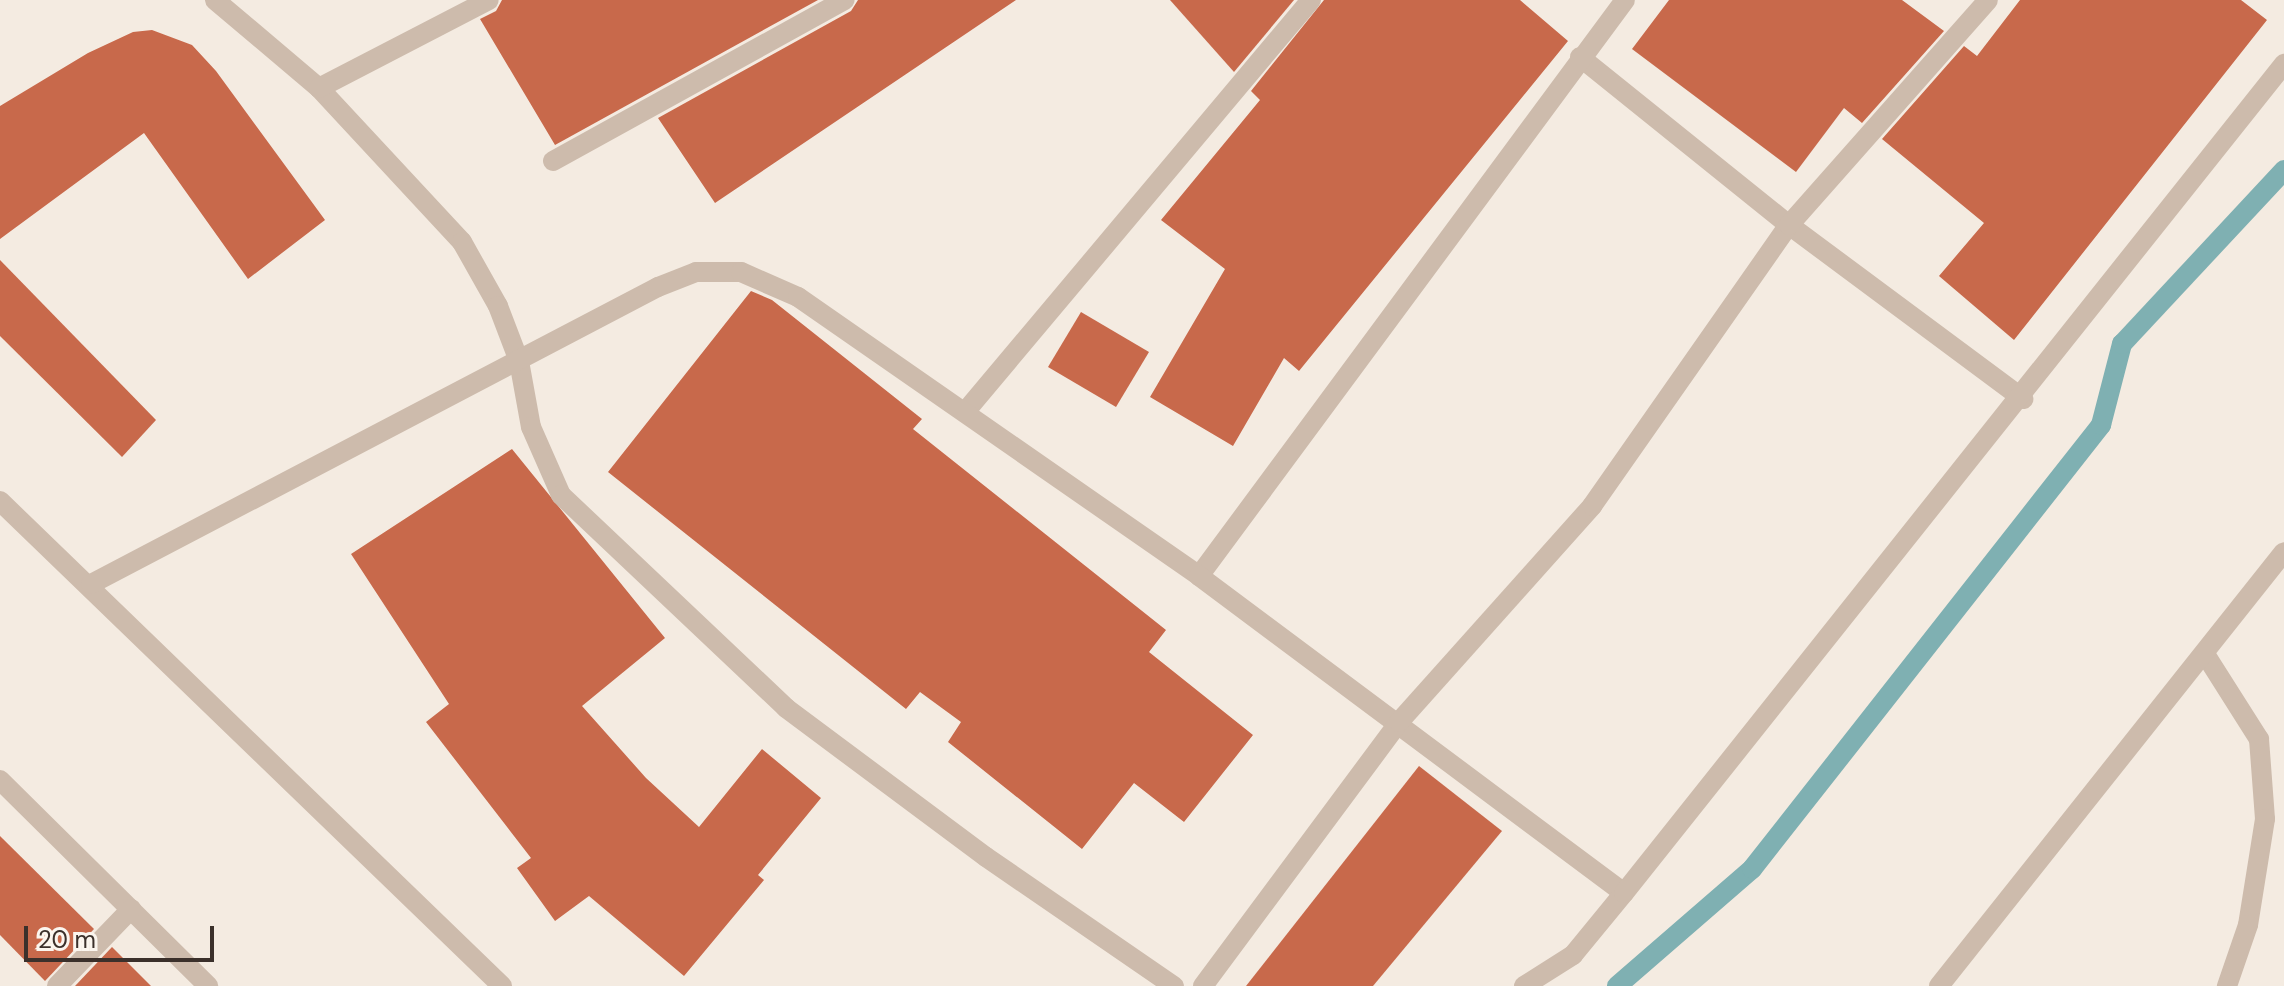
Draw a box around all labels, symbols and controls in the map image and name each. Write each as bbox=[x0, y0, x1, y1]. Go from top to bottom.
scale bar bbox=[28, 910, 218, 960]
text: 20 m bbox=[38, 924, 96, 955]

